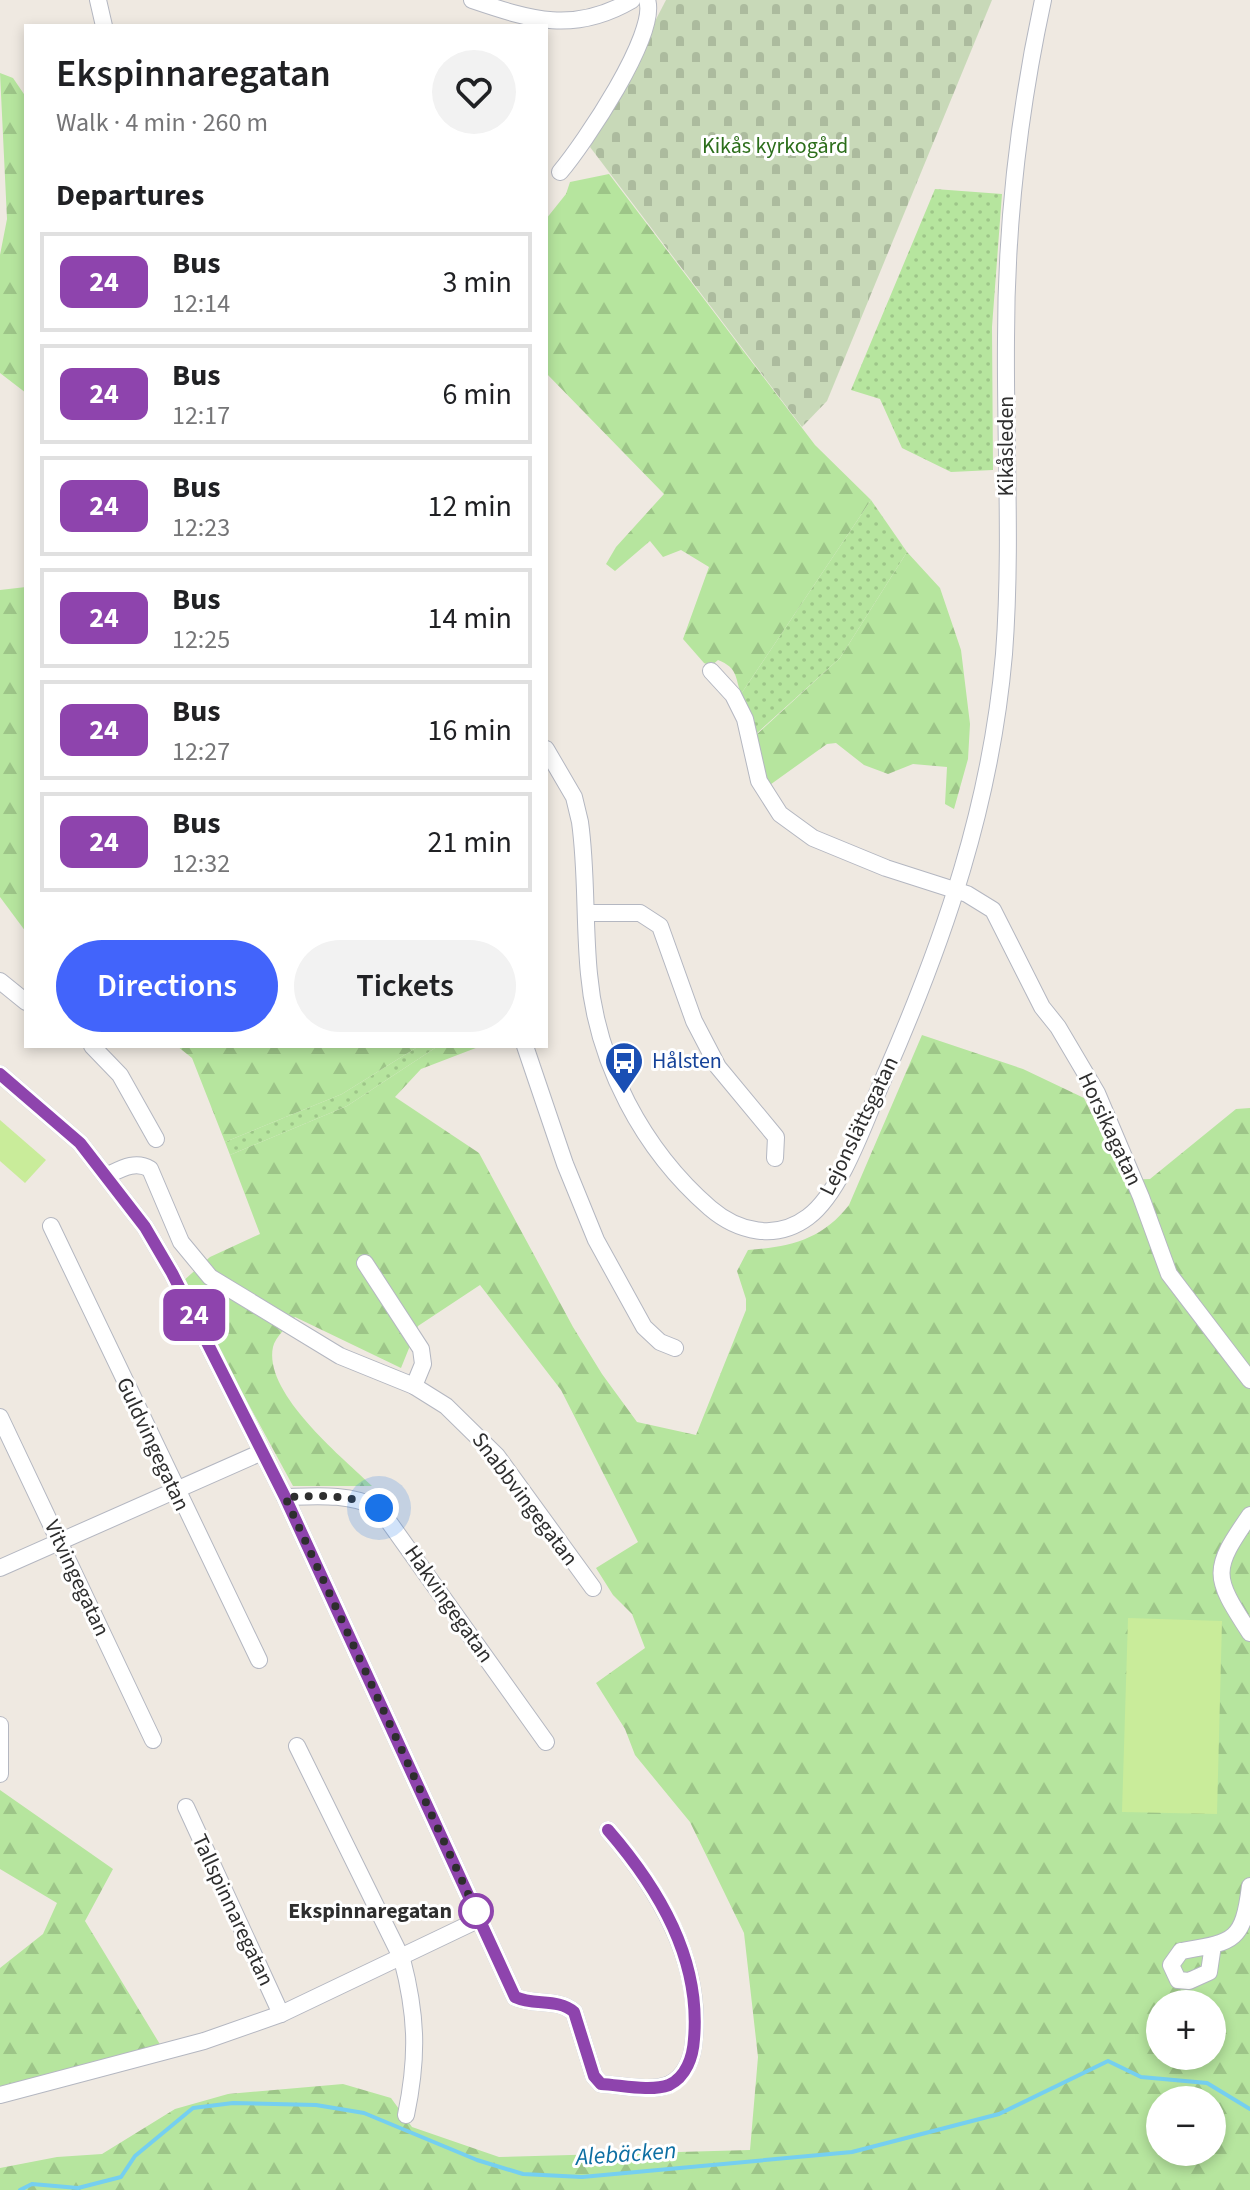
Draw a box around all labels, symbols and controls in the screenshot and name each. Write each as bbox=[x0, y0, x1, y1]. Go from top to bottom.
text: Ekspinnaregatan bbox=[56, 47, 331, 101]
button: heart bbox=[432, 50, 516, 134]
text: Walk · 4 min · 260 m bbox=[56, 104, 268, 141]
park label: Kikås kyrkogård bbox=[702, 130, 848, 162]
text: Departures bbox=[56, 174, 204, 217]
text: Bus bbox=[172, 242, 220, 285]
text: 3 min bbox=[442, 261, 512, 304]
text: 24 bbox=[89, 262, 119, 302]
text: 12:14 bbox=[172, 285, 230, 322]
text: Bus bbox=[172, 354, 220, 397]
text: 6 min bbox=[442, 373, 512, 416]
text: 24 bbox=[89, 374, 119, 414]
street label: Kikåsleden bbox=[990, 396, 1022, 496]
text: 12:17 bbox=[172, 397, 230, 434]
text: Bus bbox=[172, 466, 220, 509]
text: 12 min bbox=[428, 485, 512, 528]
text: 24 bbox=[89, 486, 119, 526]
text: 12:23 bbox=[172, 509, 230, 546]
text: Bus bbox=[172, 578, 220, 621]
text: 14 min bbox=[428, 597, 512, 640]
text: 24 bbox=[89, 598, 119, 638]
text: 12:25 bbox=[172, 621, 230, 658]
text: Bus bbox=[172, 690, 220, 733]
text: 16 min bbox=[428, 709, 512, 752]
text: 24 bbox=[89, 710, 119, 750]
text: 12:27 bbox=[172, 733, 230, 770]
text: Bus bbox=[172, 802, 220, 845]
text: 21 min bbox=[428, 821, 512, 864]
text: 24 bbox=[89, 822, 119, 862]
text: 12:32 bbox=[172, 845, 230, 882]
button: Directions bbox=[56, 940, 278, 1032]
button: Tickets bbox=[294, 940, 516, 1032]
bus stop icon: Hålsten bbox=[603, 1040, 645, 1095]
place label: Hålsten bbox=[652, 1045, 722, 1077]
street label: Lejonslättsgatan bbox=[811, 1051, 907, 1201]
street label: Horsikagatan bbox=[1070, 1067, 1150, 1191]
line badge: 24 bbox=[158, 1289, 230, 1341]
text: 24 bbox=[179, 1295, 209, 1335]
street label: Guldvingegatan bbox=[108, 1372, 198, 1516]
street label: Snabbvingegatan bbox=[464, 1426, 586, 1572]
your location bbox=[359, 1488, 399, 1528]
street label: Vitvingegatan bbox=[36, 1515, 118, 1641]
street label: Hakvingegatan bbox=[397, 1539, 501, 1669]
street label: Tallspinnaregatan bbox=[184, 1829, 282, 1991]
marker: Ekspinnaregatan bbox=[459, 1894, 493, 1928]
place label: Ekspinnaregatan bbox=[288, 1895, 452, 1927]
map controls bbox=[1146, 1990, 1226, 2166]
button: + bbox=[1146, 1990, 1226, 2070]
button: − bbox=[1146, 2086, 1226, 2166]
water label: Alebäcken bbox=[572, 2133, 678, 2175]

